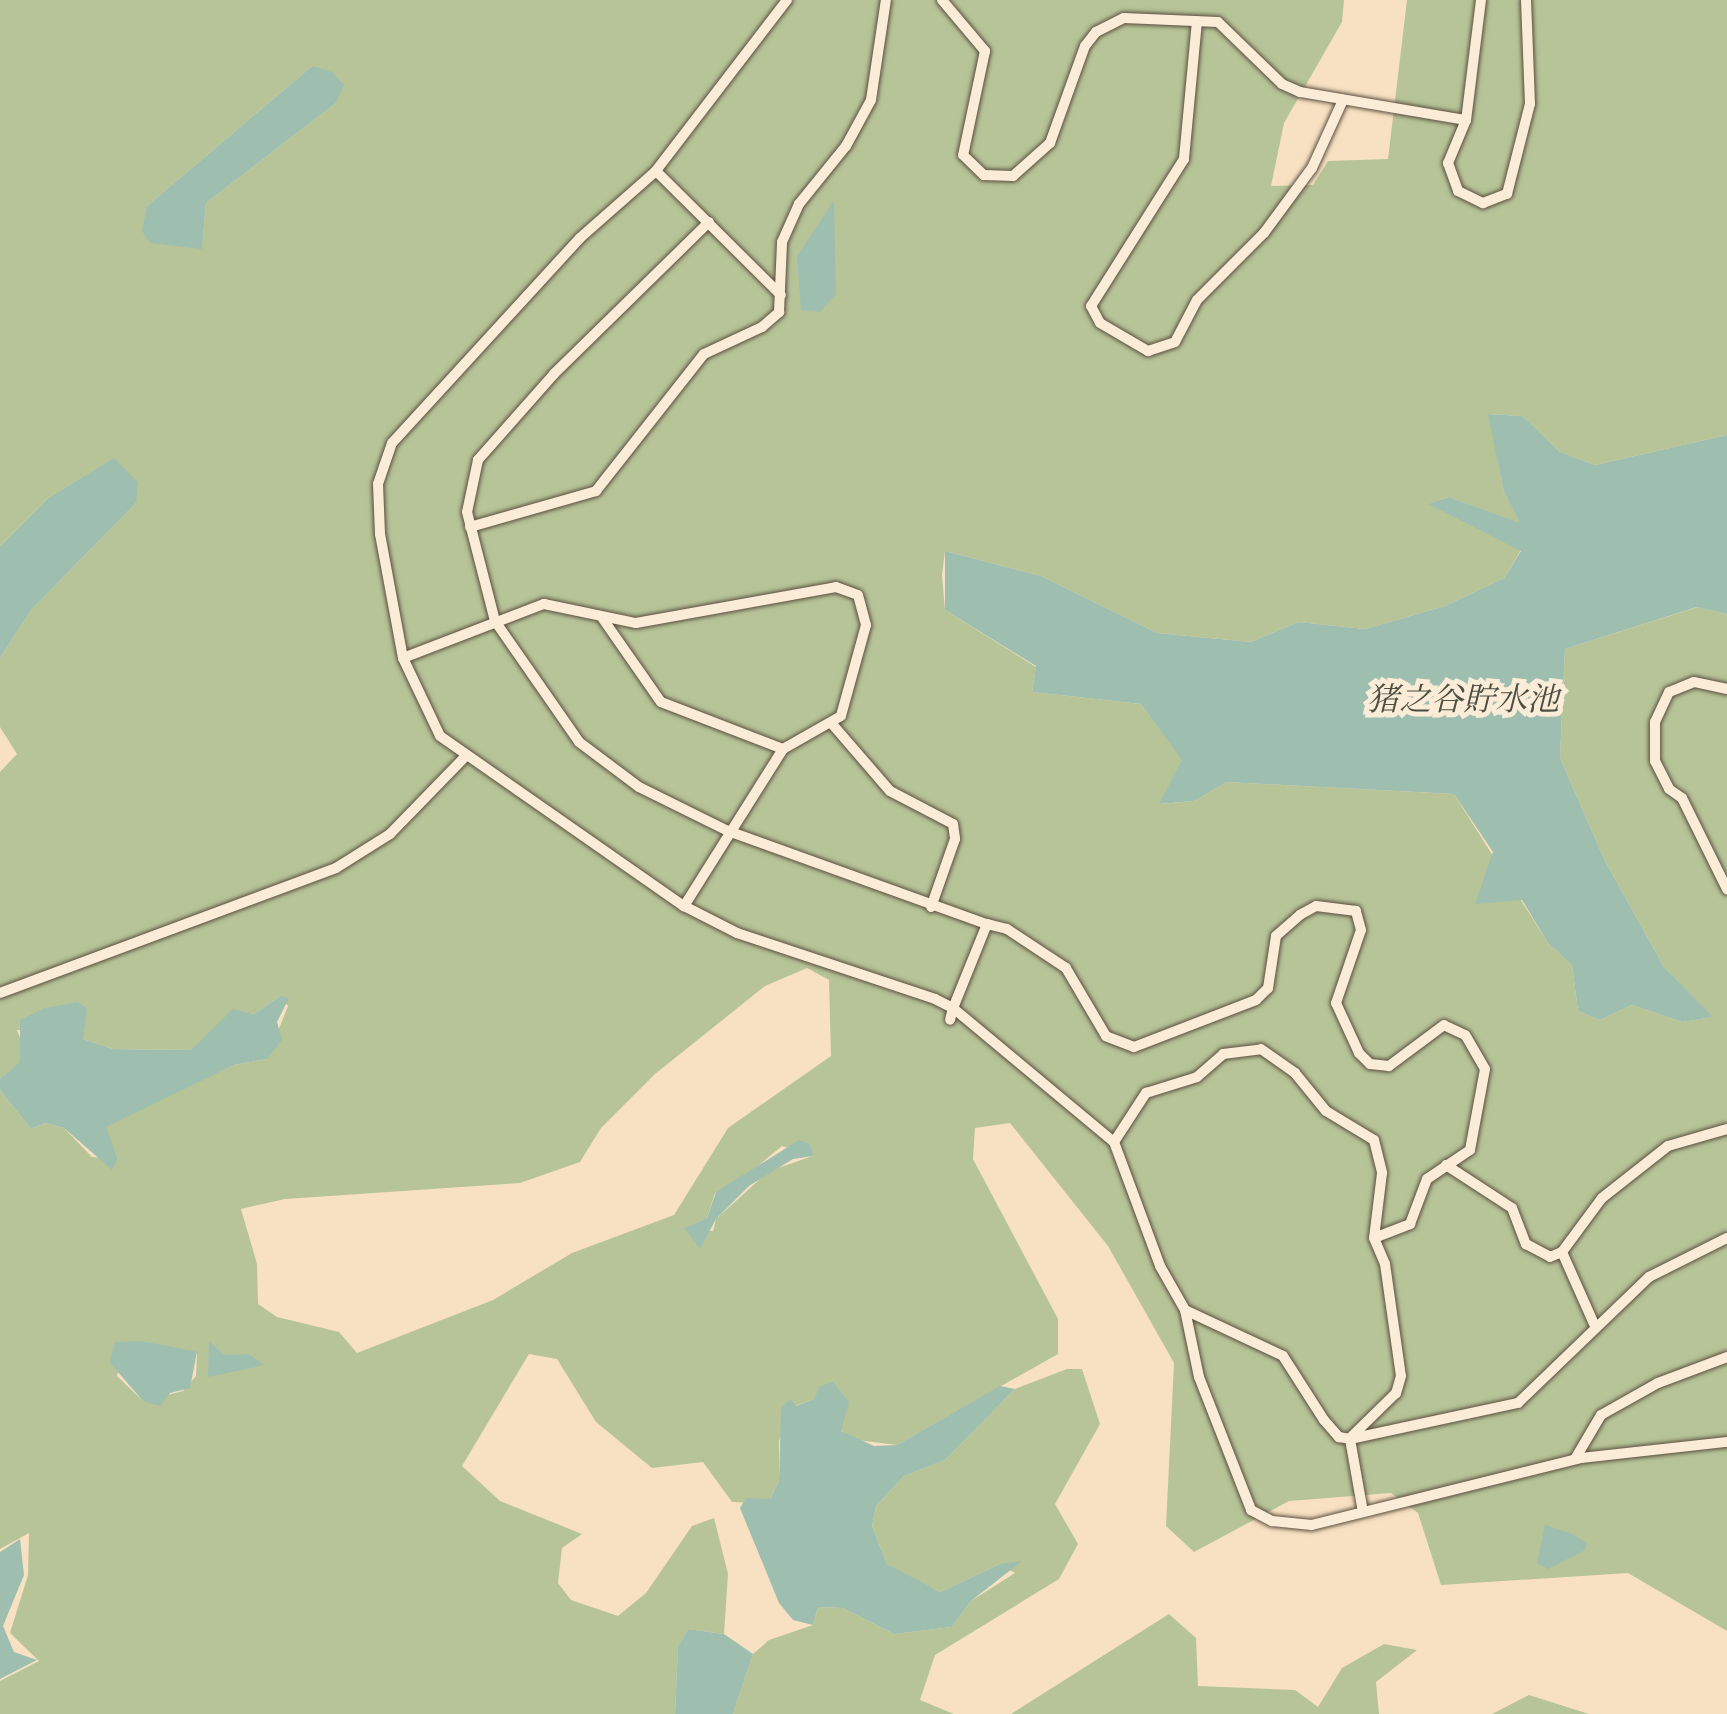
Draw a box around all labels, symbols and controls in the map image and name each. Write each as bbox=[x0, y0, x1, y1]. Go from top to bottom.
water label: 猪之谷貯水池 bbox=[1367, 681, 1559, 719]

